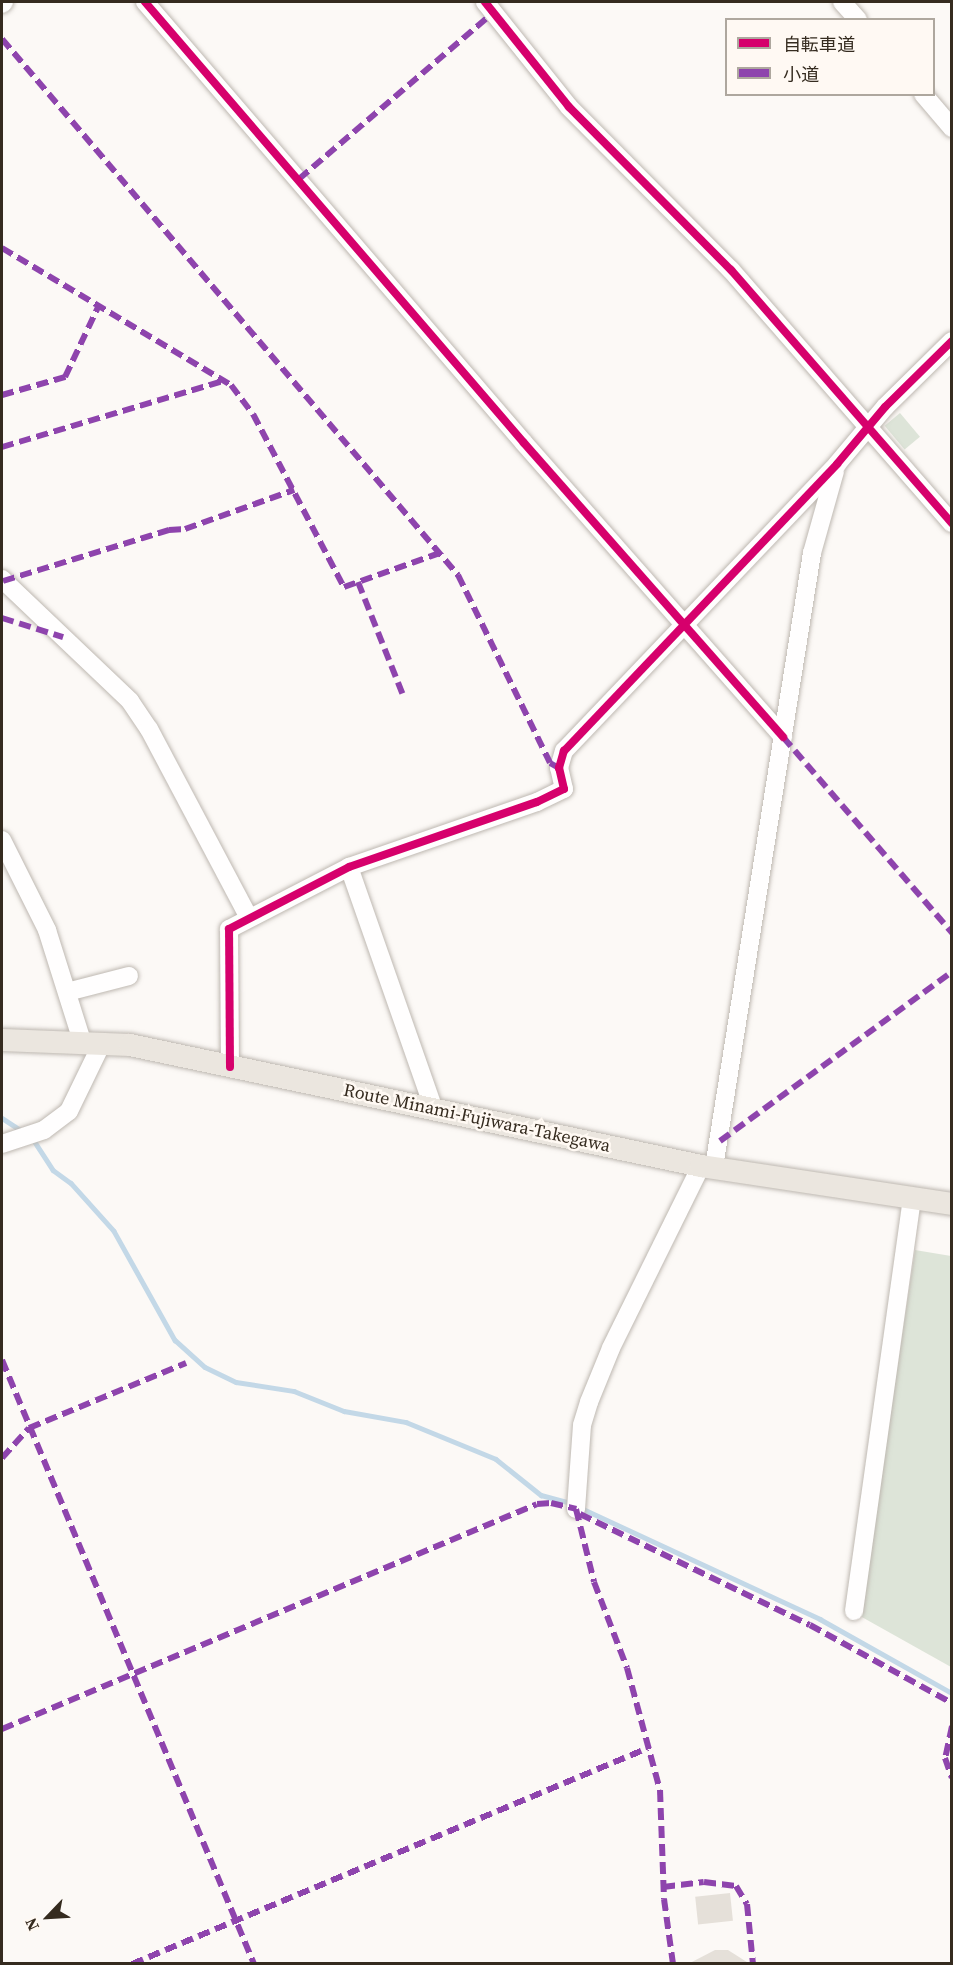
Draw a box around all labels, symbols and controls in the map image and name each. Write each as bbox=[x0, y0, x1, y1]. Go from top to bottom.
legend bbox=[725, 18, 935, 96]
text: 自転車道 bbox=[783, 32, 855, 57]
text: 小道 bbox=[783, 62, 819, 87]
street label: Route Minami-Fujiwara-Takegawa bbox=[342, 1079, 612, 1157]
north arrow bbox=[18, 1887, 78, 1947]
text: N bbox=[19, 1915, 44, 1935]

